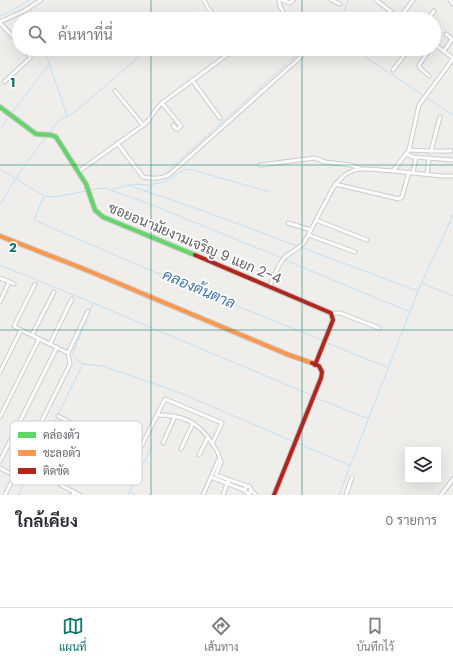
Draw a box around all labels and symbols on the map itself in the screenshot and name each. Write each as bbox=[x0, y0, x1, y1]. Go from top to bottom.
text: 1 bbox=[11, 73, 15, 92]
street label: ซอยอนามัยงามเจริญ 9 แยก 2-4 bbox=[105, 197, 285, 289]
text: 2 bbox=[9, 238, 17, 257]
water label: คลองต้นตาล bbox=[160, 264, 239, 313]
legend bbox=[10, 421, 142, 485]
text: คล่องตัว bbox=[43, 427, 80, 443]
text: ชะลอตัว bbox=[43, 445, 81, 461]
text: ติดขัด bbox=[43, 463, 69, 479]

